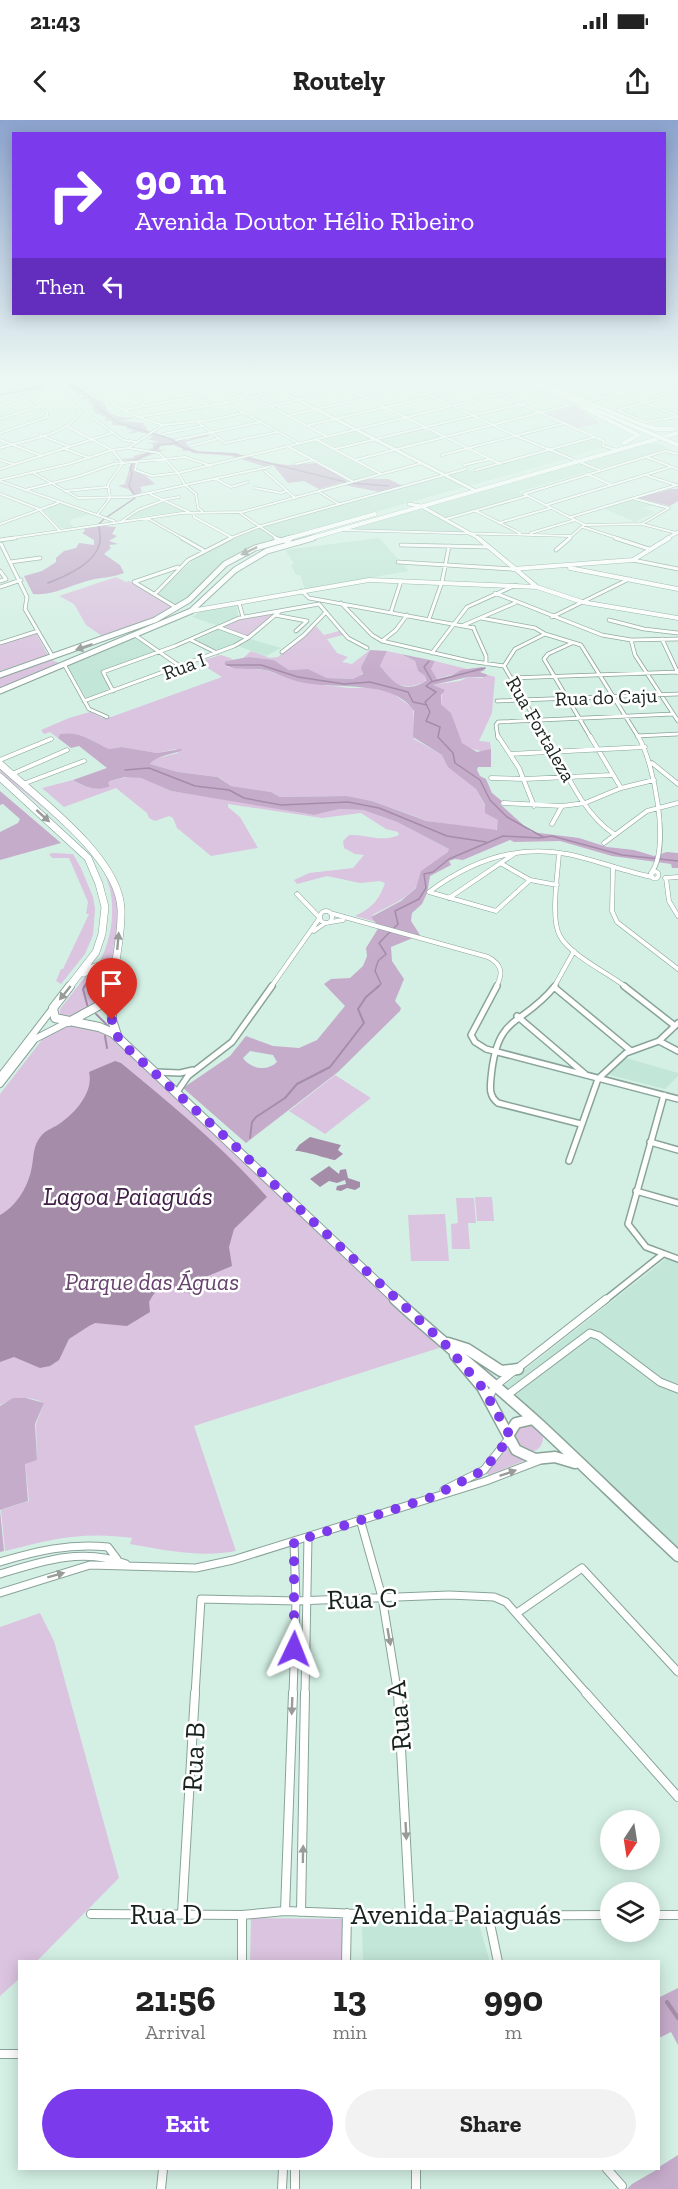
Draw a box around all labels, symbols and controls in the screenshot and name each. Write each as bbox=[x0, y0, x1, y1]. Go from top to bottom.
text: 21:43 bbox=[30, 8, 80, 35]
icon: back bbox=[24, 65, 57, 98]
text: Routely bbox=[293, 65, 385, 97]
icon: share bbox=[621, 65, 654, 98]
text: 90 m bbox=[135, 154, 226, 205]
icon: right bbox=[36, 156, 114, 234]
text: Avenida Doutor Hélio Ribeiro bbox=[135, 205, 474, 237]
icon: left bbox=[97, 270, 130, 303]
text: Then bbox=[36, 273, 85, 300]
one-way arrow bbox=[240, 546, 258, 556]
one-way arrow bbox=[75, 642, 93, 652]
street label: Rua I bbox=[159, 647, 209, 685]
street label: Rua Fortaleza bbox=[501, 672, 581, 786]
street label: Rua do Caju bbox=[554, 683, 658, 711]
one-way arrow bbox=[36, 809, 50, 823]
one-way arrow bbox=[113, 932, 123, 951]
pin bbox=[86, 958, 137, 1020]
icon: arrive bbox=[95, 967, 128, 1000]
one-way arrow bbox=[59, 985, 72, 1000]
water label: Lagoa Paiaguás bbox=[43, 1180, 213, 1212]
park label: Parque das Águas bbox=[65, 1267, 239, 1296]
one-way arrow bbox=[499, 1467, 517, 1477]
one-way arrow bbox=[46, 1569, 65, 1579]
street label: Rua C bbox=[326, 1581, 398, 1616]
position arrow bbox=[262, 1617, 326, 1681]
one-way arrow bbox=[384, 1628, 393, 1647]
street label: Rua A bbox=[379, 1679, 418, 1752]
one-way arrow bbox=[287, 1696, 297, 1715]
street label: Rua B bbox=[175, 1721, 212, 1793]
north arrow bbox=[600, 1810, 660, 1870]
map controls bbox=[600, 1810, 660, 1942]
one-way arrow bbox=[401, 1822, 410, 1841]
one-way arrow bbox=[298, 1844, 307, 1863]
button: layers bbox=[600, 1882, 660, 1942]
street label: Rua D bbox=[130, 1898, 202, 1931]
street label: Avenida Paiaguás bbox=[351, 1898, 561, 1931]
text: 21:56 bbox=[135, 1977, 216, 2020]
text: 13 bbox=[333, 1977, 367, 2020]
text: 990 bbox=[484, 1977, 543, 2020]
text: Arrival bbox=[145, 2020, 205, 2044]
text: min bbox=[333, 2020, 367, 2044]
text: m bbox=[505, 2020, 522, 2044]
button: Exit bbox=[42, 2089, 333, 2158]
button: Share bbox=[345, 2089, 636, 2158]

